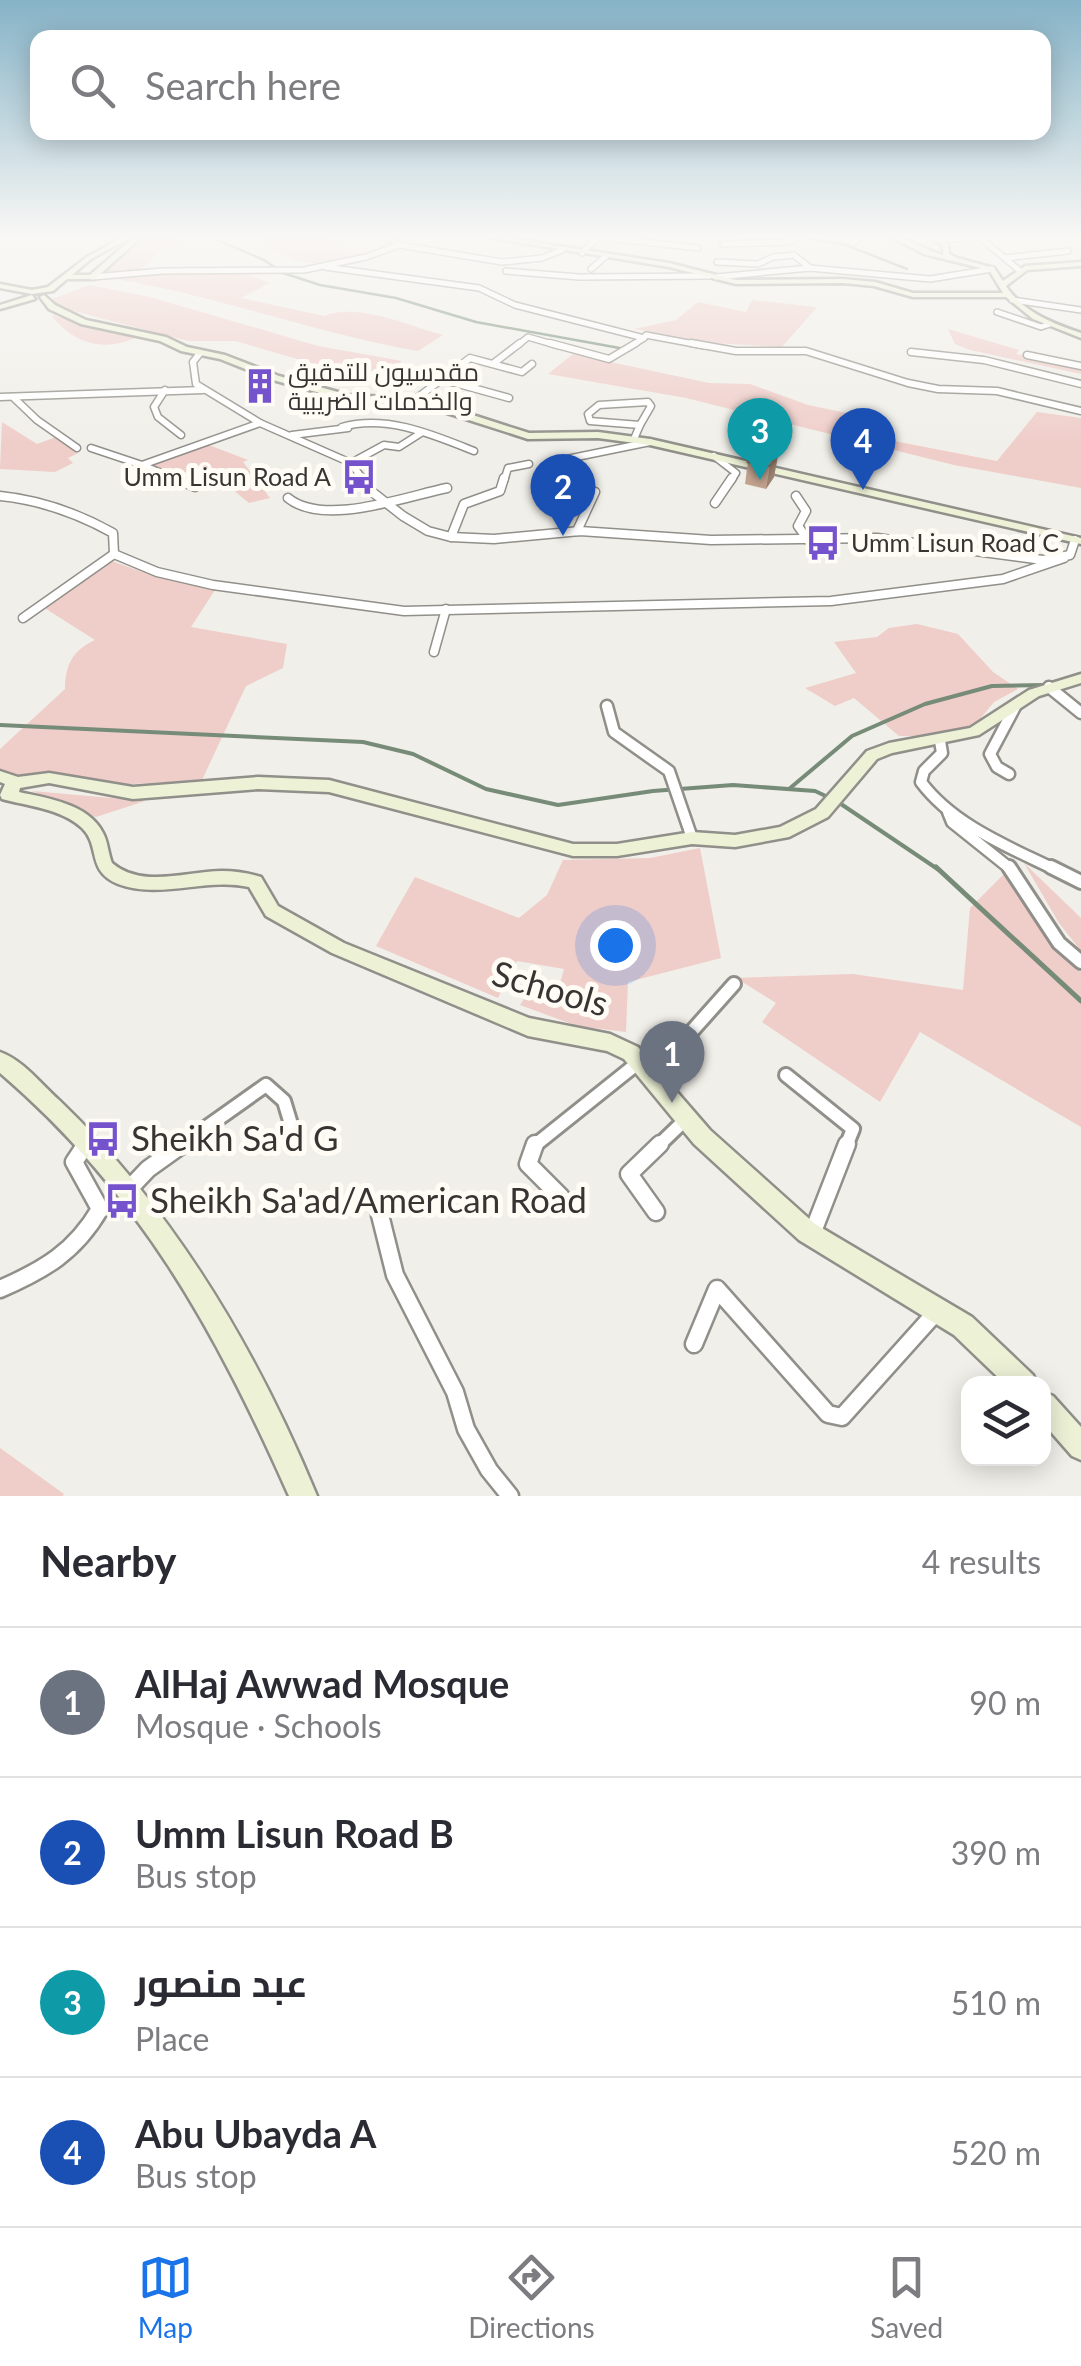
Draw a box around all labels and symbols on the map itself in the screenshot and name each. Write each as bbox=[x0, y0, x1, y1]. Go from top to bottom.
place label: مقدسيون للتدقيق والخدمات الضريبية bbox=[288, 356, 479, 416]
building icon: مقدسيون للتدقيق والخدمات الضريبية bbox=[241, 367, 279, 405]
pin: 3 bbox=[728, 398, 792, 480]
pin: 4 bbox=[830, 408, 896, 490]
pin: 2 bbox=[530, 454, 596, 536]
bus stop icon: Umm Lisun Road A bbox=[340, 458, 378, 496]
place label: Umm Lisun Road A bbox=[124, 461, 331, 491]
bus stop icon: Umm Lisun Road C bbox=[804, 524, 842, 562]
place label: Umm Lisun Road C bbox=[851, 527, 1059, 557]
your location bbox=[590, 920, 641, 971]
street label: Schools bbox=[488, 951, 613, 1024]
pin: 1 bbox=[640, 1020, 704, 1103]
place label: Sheikh Sa'd G bbox=[131, 1116, 339, 1158]
bus stop icon: Sheikh Sa'd G bbox=[84, 1120, 122, 1158]
place label: Sheikh Sa'ad/American Road bbox=[150, 1178, 587, 1220]
bus stop icon: Sheikh Sa'ad/American Road bbox=[103, 1182, 141, 1220]

